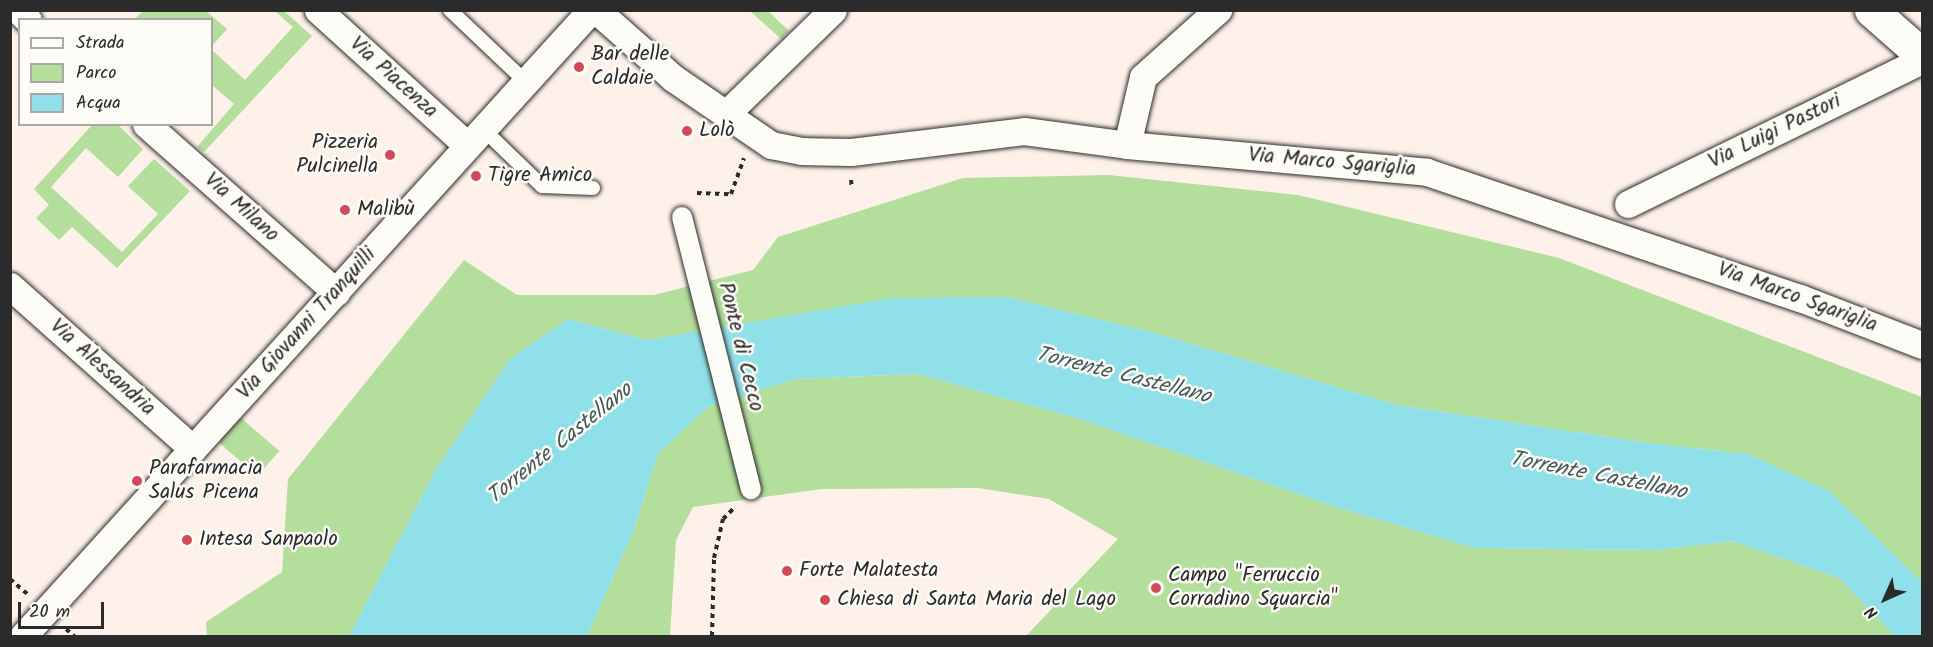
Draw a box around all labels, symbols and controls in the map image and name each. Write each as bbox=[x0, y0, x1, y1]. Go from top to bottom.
legend bbox=[18, 18, 213, 126]
text: Strada bbox=[76, 29, 124, 58]
street label: Via Piacenza bbox=[344, 32, 442, 124]
place label: Bar delle Caldaie bbox=[591, 42, 669, 92]
text: Parco bbox=[76, 59, 116, 88]
marker: Bar delle Caldaie bbox=[572, 60, 586, 74]
text: Acqua bbox=[76, 89, 121, 118]
street label: Via Luigi Pastori bbox=[1705, 89, 1845, 175]
place label: Lolò bbox=[699, 118, 735, 144]
marker: Lolò bbox=[680, 124, 694, 138]
place label: Pizzeria Pulcinella bbox=[296, 130, 378, 180]
street label: Via Marco Sgariglia bbox=[1247, 143, 1417, 183]
marker: Pizzeria Pulcinella bbox=[383, 148, 397, 162]
place label: Tigre Amico bbox=[488, 163, 592, 189]
street label: Via Milano bbox=[198, 168, 284, 248]
marker: Tigre Amico bbox=[469, 169, 483, 183]
place label: Malibù bbox=[357, 197, 415, 223]
marker: Malibù bbox=[338, 203, 352, 217]
street label: Via Giovanni Tranquilli bbox=[232, 243, 382, 405]
street label: Via Marco Sgariglia bbox=[1714, 257, 1880, 339]
street label: Ponte di Cecco bbox=[712, 280, 768, 414]
street label: Via Alessandria bbox=[44, 314, 160, 422]
water label: Torrente Castellano bbox=[1033, 342, 1213, 410]
water label: Torrente Castellano bbox=[482, 377, 638, 511]
water label: Torrente Castellano bbox=[1508, 446, 1688, 506]
place label: Parafarmacia Salus Picena bbox=[149, 456, 263, 506]
marker: Parafarmacia Salus Picena bbox=[130, 474, 144, 488]
place label: Intesa Sanpaolo bbox=[199, 527, 338, 553]
marker: Intesa Sanpaolo bbox=[180, 533, 194, 547]
place label: Forte Malatesta bbox=[799, 558, 938, 584]
place label: Campo "Ferruccio Corradino Squarcia" bbox=[1168, 563, 1338, 613]
marker: Forte Malatesta bbox=[780, 564, 794, 578]
north arrow bbox=[1855, 569, 1915, 629]
marker: Campo "Ferruccio Corradino Squarcia" bbox=[1149, 581, 1163, 595]
place label: Chiesa di Santa Maria del Lago bbox=[837, 587, 1116, 613]
scale bar bbox=[21, 590, 106, 628]
marker: Chiesa di Santa Maria del Lago bbox=[818, 593, 832, 607]
text: 20 m bbox=[29, 598, 70, 627]
text: N bbox=[1860, 600, 1884, 625]

